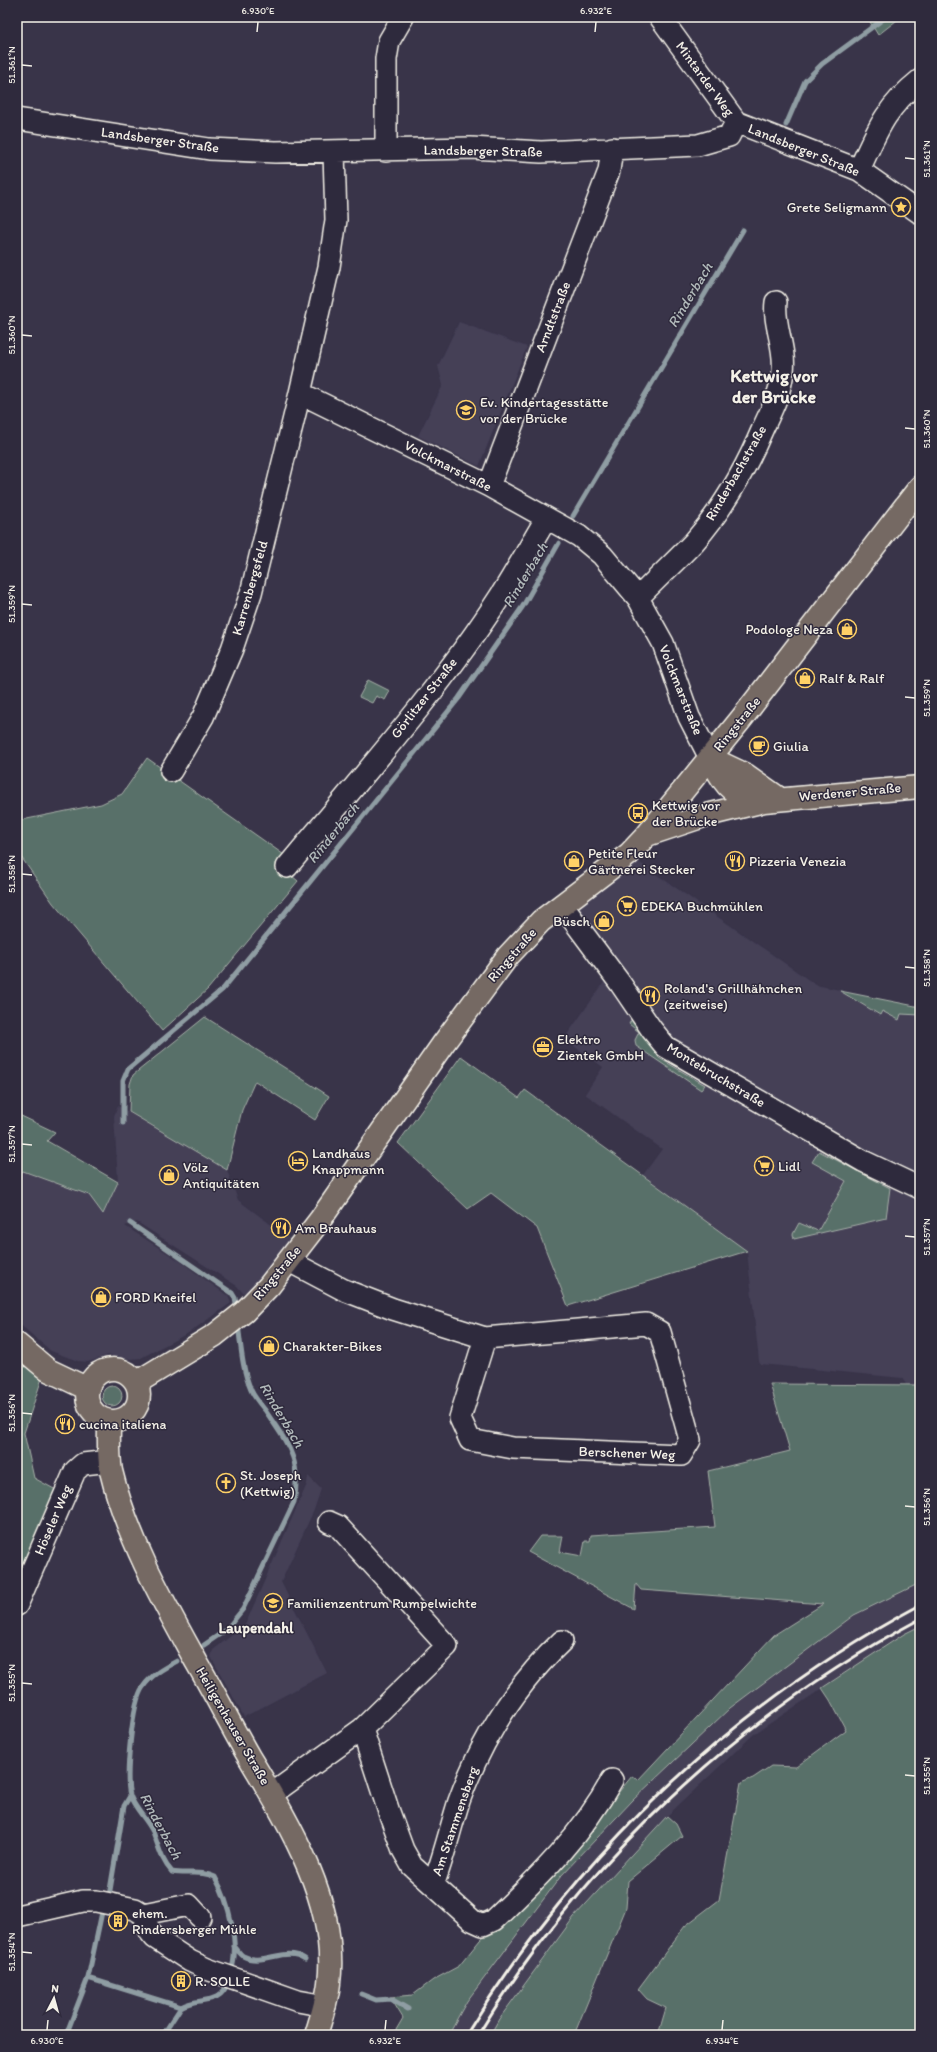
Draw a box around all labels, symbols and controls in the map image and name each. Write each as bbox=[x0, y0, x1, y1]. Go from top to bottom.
text: 6.930°E bbox=[241, 4, 275, 17]
text: 6.932°E bbox=[580, 4, 613, 17]
street label: Mintarder Weg bbox=[672, 38, 738, 120]
text: 51.361°N bbox=[5, 46, 18, 84]
street label: Landsberger Straße bbox=[746, 120, 863, 180]
street label: Landsberger Straße bbox=[100, 123, 220, 157]
text: 51.361°N bbox=[920, 140, 933, 178]
street label: Landsberger Straße bbox=[423, 141, 543, 161]
place icon: Grete Seligmann bbox=[890, 196, 912, 218]
place label: Grete Seligmann bbox=[787, 199, 887, 216]
water label: Rinderbach bbox=[664, 259, 716, 331]
street label: Arndtstraße bbox=[532, 279, 574, 355]
text: 51.360°N bbox=[5, 315, 18, 354]
district label: Kettwig vor der Brücke bbox=[730, 365, 819, 408]
place label: Ev. Kindertagesstätte vor der Brücke bbox=[480, 394, 609, 427]
school or university icon: Ev. Kindertagesstätte vor der Brücke bbox=[455, 399, 477, 421]
text: 51.360°N bbox=[920, 409, 933, 448]
street label: Rinderbachstraße bbox=[702, 422, 770, 524]
street label: Volckmarstraße bbox=[401, 437, 495, 495]
street label: Karrenbergsfeld bbox=[228, 538, 272, 637]
water label: Rinderbach bbox=[499, 539, 551, 611]
text: 51.359°N bbox=[5, 585, 18, 623]
shop icon: Podologe Neza bbox=[836, 618, 858, 640]
place label: Podologe Neza bbox=[745, 621, 834, 638]
street label: Volckmarstraße bbox=[655, 642, 707, 738]
street label: Görlitzer Straße bbox=[387, 654, 461, 742]
shop icon: Ralf & Ralf bbox=[794, 667, 816, 689]
place label: Ralf & Ralf bbox=[819, 670, 885, 687]
text: 51.359°N bbox=[920, 679, 933, 717]
street label: Ringstraße bbox=[710, 693, 765, 755]
cafe icon: Giulia bbox=[748, 735, 770, 757]
place label: Giulia bbox=[773, 738, 809, 755]
street label: Werdener Straße bbox=[798, 779, 902, 805]
place label: Kettwig vor der Brücke bbox=[652, 797, 720, 830]
water label: Rinderbach bbox=[303, 799, 363, 867]
bus stop icon: Kettwig vor der Brücke bbox=[627, 802, 649, 824]
place label: Petite Fleur Gärtnerei Stecker bbox=[588, 845, 696, 878]
shop icon: Petite Fleur Gärtnerei Stecker bbox=[563, 850, 585, 872]
restaurant icon: Pizzeria Venezia bbox=[724, 850, 746, 872]
place label: Pizzeria Venezia bbox=[749, 853, 846, 870]
text: 51.358°N bbox=[5, 855, 18, 893]
supermarket icon: EDEKA Buchmühlen bbox=[616, 895, 638, 917]
place label: EDEKA Buchmühlen bbox=[641, 898, 763, 915]
shop icon: Büsch bbox=[593, 910, 615, 932]
place label: Büsch bbox=[553, 913, 591, 930]
street label: Ringstraße bbox=[484, 924, 540, 986]
text: 51.358°N bbox=[920, 949, 933, 987]
place label: Roland's Grillhähnchen (zeitweise) bbox=[664, 980, 802, 1013]
restaurant icon: Roland's Grillhähnchen (zeitweise) bbox=[639, 985, 661, 1007]
place label: Elektro Zientek GmbH bbox=[557, 1031, 644, 1064]
office icon: Elektro Zientek GmbH bbox=[532, 1036, 554, 1058]
street label: Montebruchstraße bbox=[664, 1039, 769, 1111]
text: 51.357°N bbox=[5, 1125, 18, 1163]
place label: Landhaus Knappmann bbox=[312, 1145, 384, 1178]
hotel icon: Landhaus Knappmann bbox=[287, 1150, 309, 1172]
supermarket icon: Lidl bbox=[753, 1155, 775, 1177]
place label: Lidl bbox=[778, 1158, 800, 1175]
place label: Völz Antiquitäten bbox=[183, 1159, 260, 1192]
shop icon: Völz Antiquitäten bbox=[158, 1164, 180, 1186]
restaurant icon: Am Brauhaus bbox=[270, 1217, 292, 1239]
text: 51.357°N bbox=[920, 1218, 933, 1256]
place label: Am Brauhaus bbox=[295, 1220, 377, 1237]
street label: Ringstraße bbox=[249, 1242, 305, 1304]
shop icon: FORD Kneifel bbox=[90, 1286, 112, 1308]
place label: FORD Kneifel bbox=[115, 1289, 196, 1306]
shop icon: Charakter-Bikes bbox=[258, 1335, 280, 1357]
place label: Charakter-Bikes bbox=[283, 1338, 382, 1355]
water label: Rinderbach bbox=[256, 1379, 308, 1451]
text: 51.356°N bbox=[5, 1394, 18, 1432]
restaurant icon: cucina italiena bbox=[54, 1413, 76, 1435]
place label: cucina italiena bbox=[79, 1416, 166, 1433]
street label: Berschener Weg bbox=[578, 1443, 676, 1463]
place label: St. Joseph (Kettwig) bbox=[240, 1467, 302, 1500]
church icon: St. Joseph (Kettwig) bbox=[215, 1472, 237, 1494]
street label: Höseler Weg bbox=[31, 1481, 76, 1558]
text: 51.356°N bbox=[920, 1488, 933, 1526]
school or university icon: Familienzentrum Rumpelwichte bbox=[262, 1592, 284, 1614]
place label: Familienzentrum Rumpelwichte bbox=[287, 1595, 477, 1612]
district label: Laupendahl bbox=[218, 1619, 294, 1638]
text: 51.355°N bbox=[5, 1664, 18, 1702]
street label: Heiligenhauser Straße bbox=[192, 1664, 274, 1788]
text: 51.355°N bbox=[920, 1757, 933, 1795]
street label: Am Stammensberg bbox=[428, 1763, 482, 1878]
water label: Rinderbach bbox=[136, 1790, 186, 1862]
place label: ehem. Rindersberger Mühle bbox=[132, 1905, 257, 1938]
building icon: ehem. Rindersberger Mühle bbox=[107, 1910, 129, 1932]
text: 51.354°N bbox=[5, 1932, 18, 1971]
building icon: R. SOLLE bbox=[170, 1970, 192, 1992]
place label: R. SOLLE bbox=[195, 1973, 250, 1990]
north arrow bbox=[34, 1978, 74, 2018]
text: N bbox=[51, 1982, 59, 1995]
text: 6.930°E bbox=[30, 2034, 64, 2047]
text: 6.932°E bbox=[369, 2034, 402, 2047]
text: 6.934°E bbox=[706, 2034, 739, 2047]

